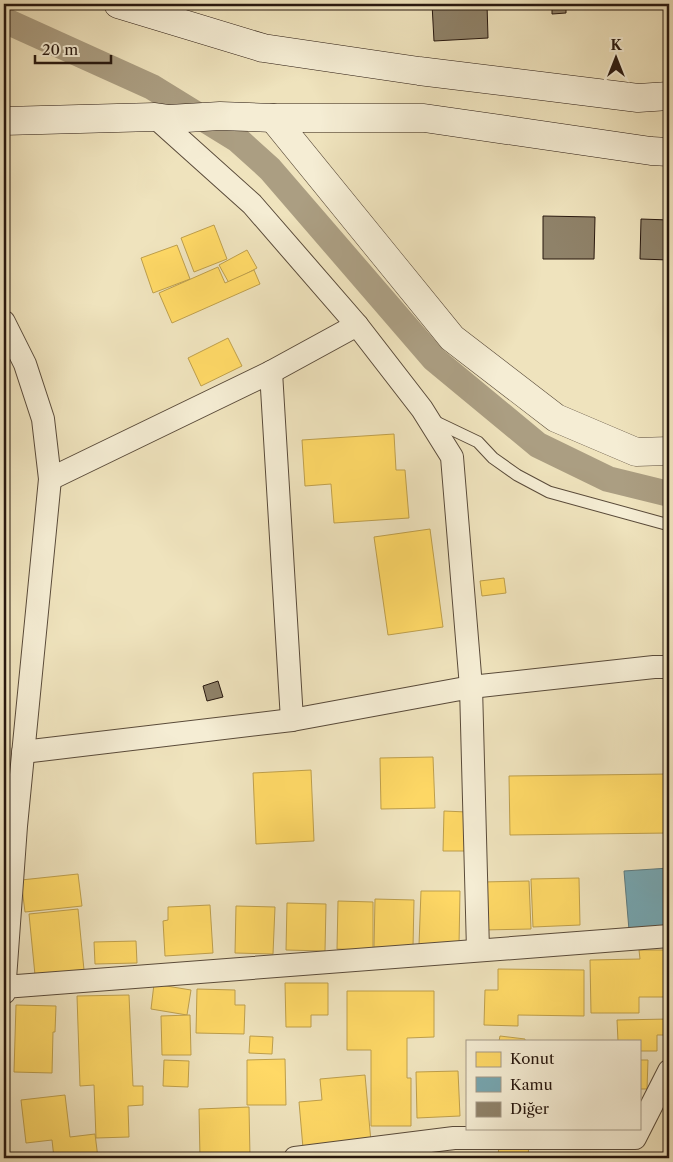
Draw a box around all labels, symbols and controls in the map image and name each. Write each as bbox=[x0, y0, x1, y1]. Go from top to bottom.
scale bar bbox=[35, 32, 111, 64]
north arrow bbox=[590, 32, 640, 82]
text: K bbox=[610, 36, 622, 54]
text: 20 m bbox=[42, 40, 78, 59]
legend bbox=[466, 1040, 640, 1130]
text: Konut bbox=[510, 1049, 555, 1068]
text: Kamu bbox=[510, 1075, 553, 1094]
text: Diğer bbox=[510, 1099, 550, 1118]

